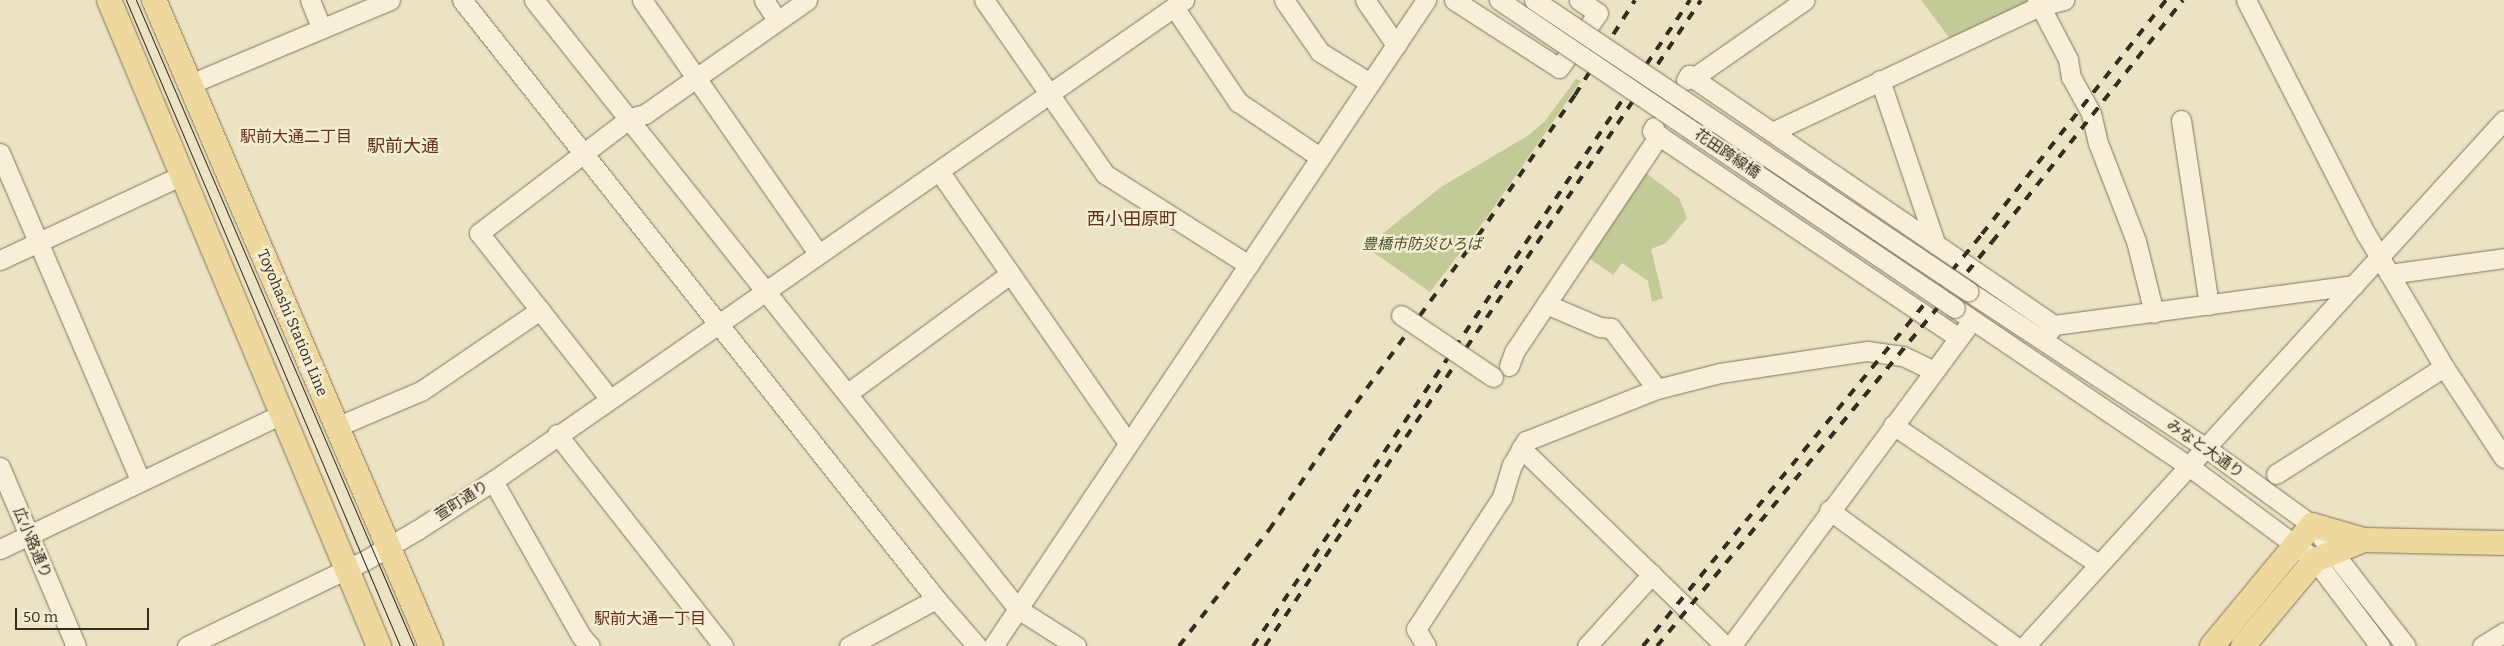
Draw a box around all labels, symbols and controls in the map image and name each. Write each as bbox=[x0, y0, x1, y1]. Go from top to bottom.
street label: 花田跨線橋 bbox=[1691, 126, 1763, 182]
district label: 駅前大通二丁目 bbox=[240, 127, 352, 147]
district label: 駅前大通 bbox=[367, 135, 439, 157]
district label: 西小田原町 bbox=[1087, 208, 1177, 230]
park label: 豊橋市防災ひろば bbox=[1362, 236, 1482, 254]
street label: Toyohashi Station Line bbox=[253, 247, 331, 399]
street label: みなと大通り bbox=[2163, 416, 2247, 482]
street label: 萱町通り bbox=[432, 477, 492, 525]
street label: 広小路通り bbox=[9, 505, 55, 581]
scale bar bbox=[18, 598, 151, 630]
text: 50 m bbox=[23, 608, 58, 626]
district label: 駅前大通一丁目 bbox=[594, 609, 706, 629]

